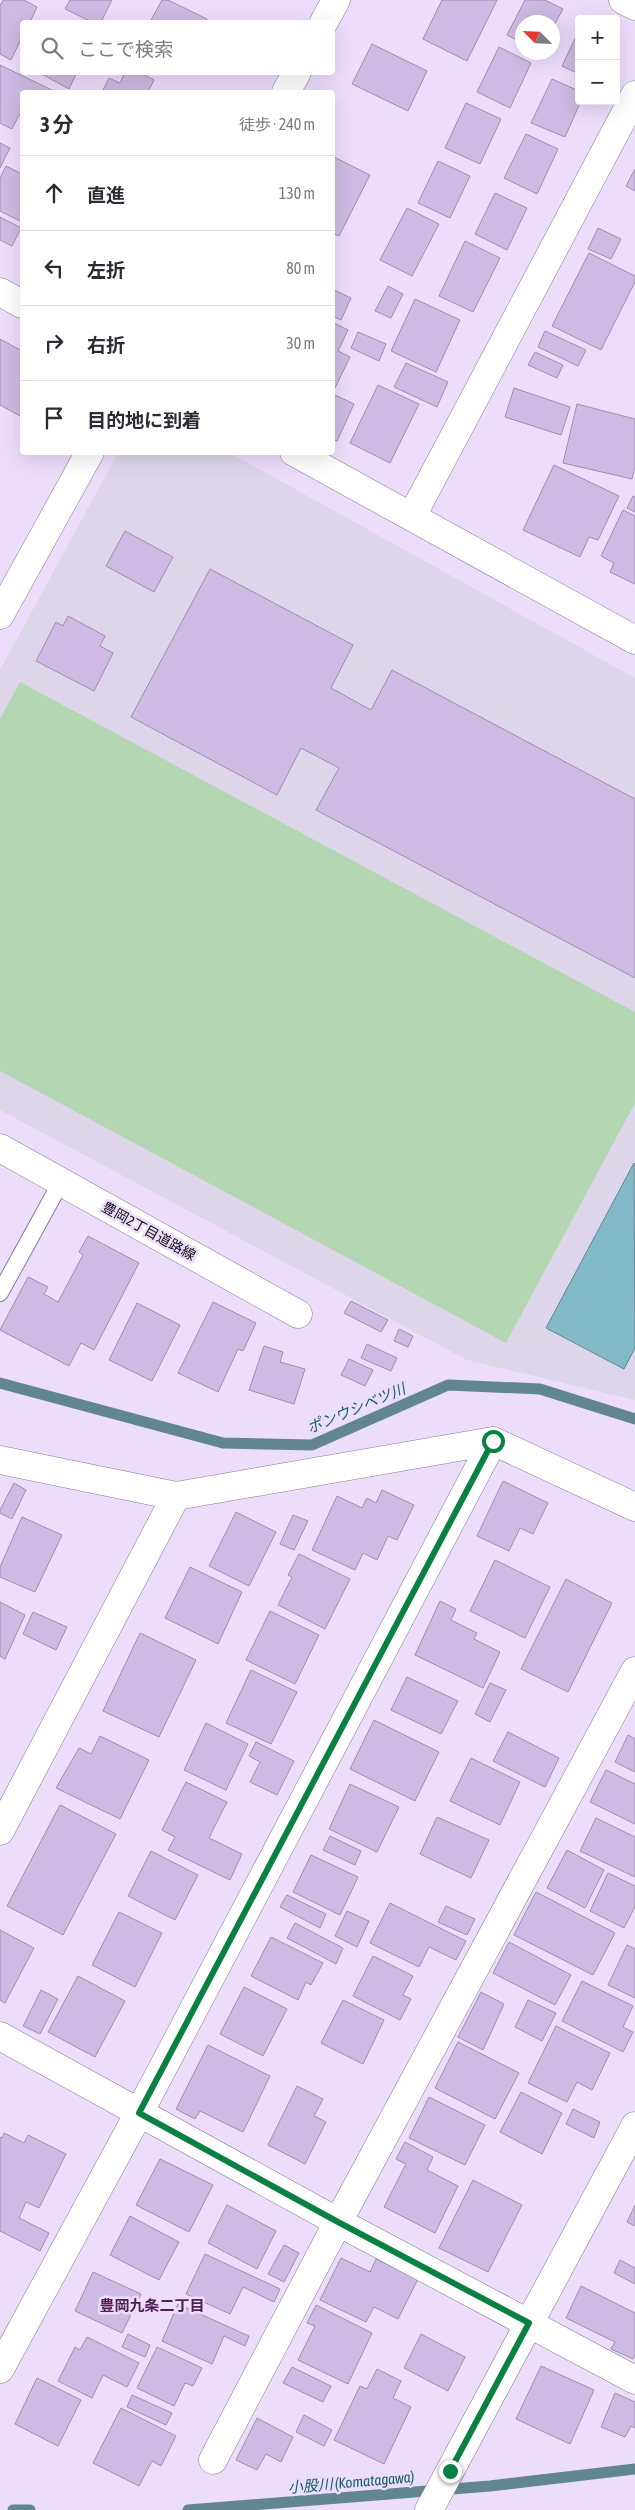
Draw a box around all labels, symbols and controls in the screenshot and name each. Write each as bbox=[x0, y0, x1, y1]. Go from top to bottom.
north arrow bbox=[515, 15, 560, 60]
map controls bbox=[575, 15, 620, 105]
button: + bbox=[575, 15, 620, 60]
search box bbox=[20, 20, 335, 75]
icon: search bbox=[38, 34, 66, 62]
text: ここで検索 bbox=[78, 38, 173, 60]
button: − bbox=[575, 60, 620, 105]
text: 3 分 bbox=[40, 112, 74, 136]
text: 徒歩 · 240 m bbox=[239, 115, 315, 133]
icon: ahead bbox=[40, 179, 68, 207]
text: 直進 bbox=[87, 184, 125, 206]
text: 130 m bbox=[279, 184, 315, 202]
icon: left bbox=[40, 254, 68, 282]
text: 左折 bbox=[87, 259, 125, 281]
text: 80 m bbox=[286, 259, 315, 277]
icon: right bbox=[40, 329, 68, 357]
text: 右折 bbox=[87, 334, 125, 356]
text: 30 m bbox=[286, 334, 315, 352]
icon: arrive bbox=[40, 404, 68, 432]
text: 目的地に到着 bbox=[87, 409, 201, 431]
street label: 豊岡2丁目道路線 bbox=[99, 1199, 199, 1263]
water label: ポンウシベツ川 bbox=[304, 1379, 409, 1436]
route start bbox=[482, 1430, 505, 1453]
district label: 豊岡九条二丁目 bbox=[99, 2297, 205, 2314]
route end bbox=[439, 2460, 462, 2483]
water label: 小股川 (Komatagawa) bbox=[287, 2468, 415, 2496]

